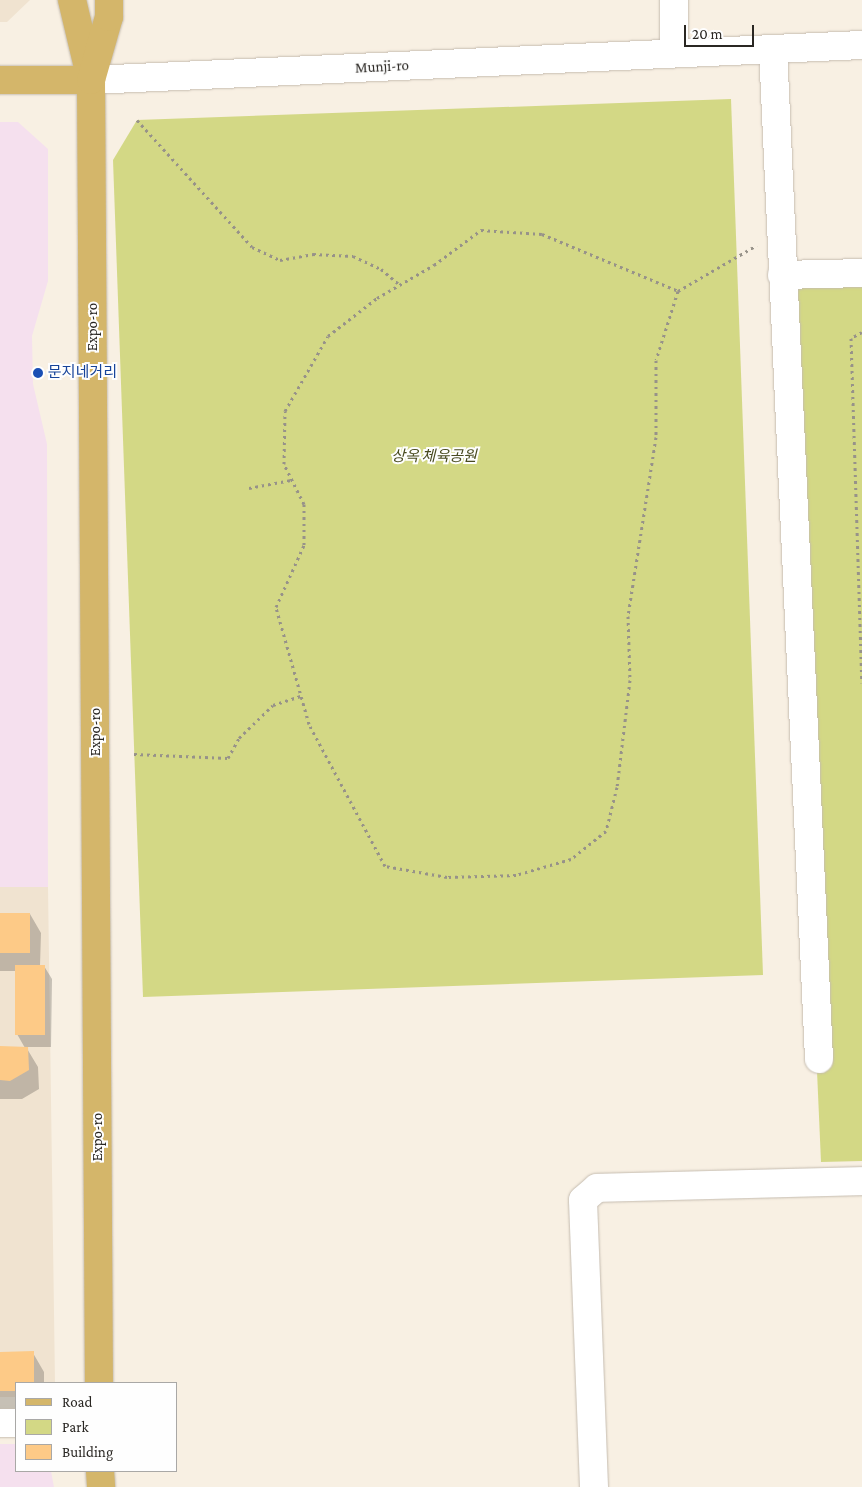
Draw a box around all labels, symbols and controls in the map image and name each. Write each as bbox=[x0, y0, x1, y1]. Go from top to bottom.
scale bar bbox=[687, 15, 757, 47]
text: 20 m bbox=[692, 26, 723, 42]
street label: Munji-ro bbox=[355, 57, 409, 77]
street label: Expo-ro bbox=[84, 303, 102, 351]
place label: 문지네거리 bbox=[48, 364, 117, 382]
marker: 문지네거리 bbox=[32, 367, 44, 379]
park label: 상옥 체육공원 bbox=[391, 448, 477, 466]
street label: Expo-ro bbox=[87, 708, 105, 756]
street label: Expo-ro bbox=[89, 1113, 107, 1161]
legend bbox=[15, 1382, 178, 1472]
text: Road bbox=[62, 1394, 92, 1410]
text: Park bbox=[62, 1419, 89, 1435]
text: Building bbox=[62, 1444, 113, 1460]

